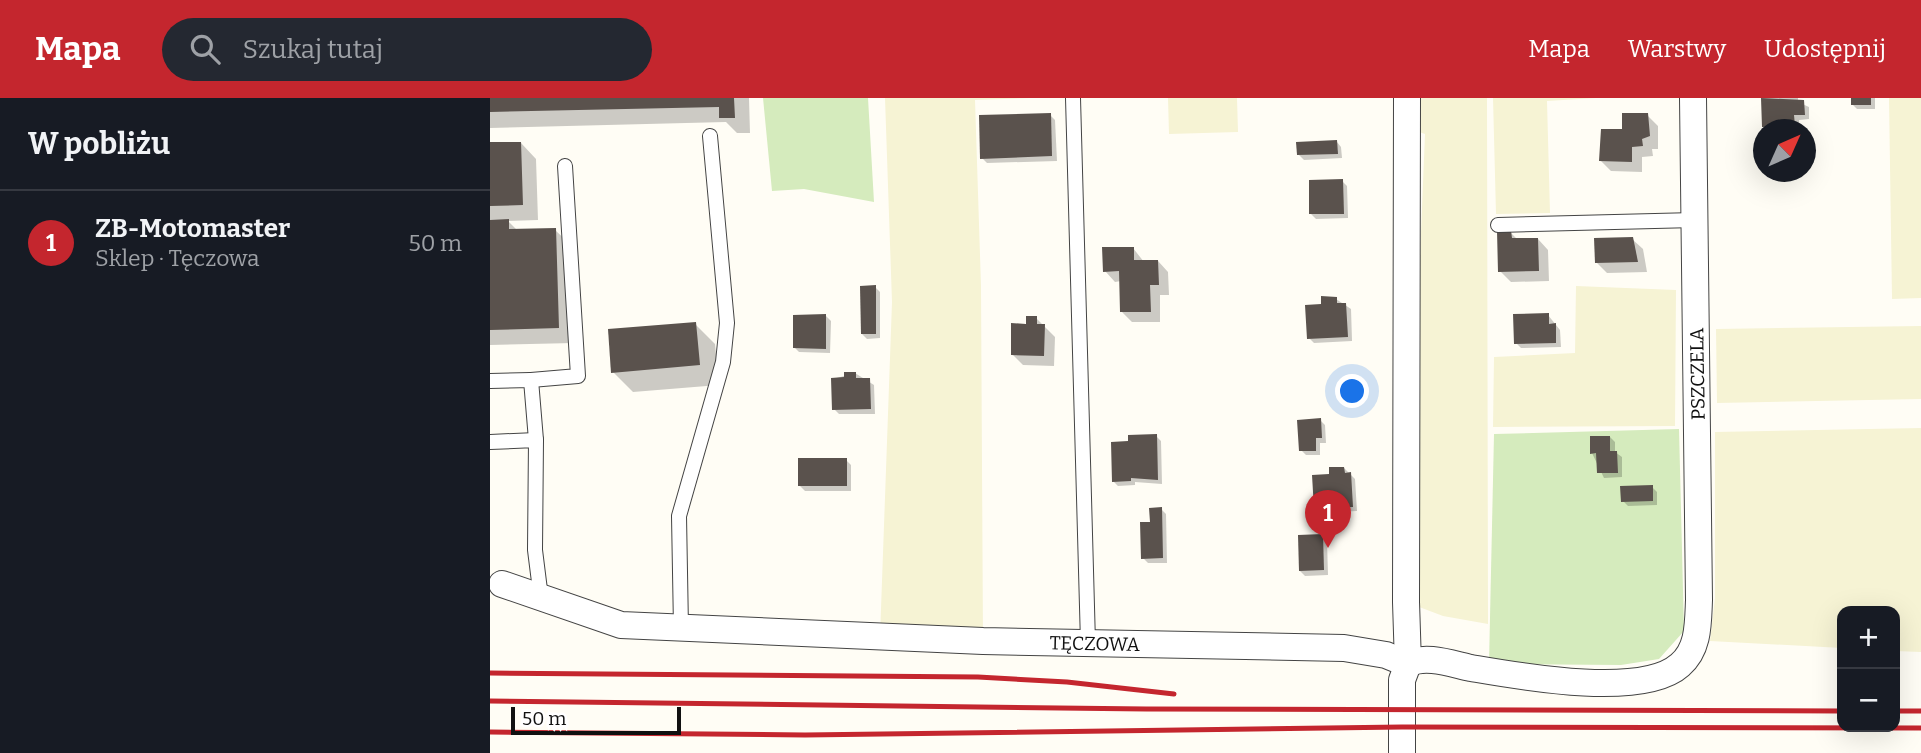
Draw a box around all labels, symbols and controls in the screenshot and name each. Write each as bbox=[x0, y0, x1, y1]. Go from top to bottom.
search box bbox=[162, 18, 652, 81]
text: Mapa bbox=[35, 29, 120, 69]
icon: search bbox=[186, 30, 224, 68]
text: Szukaj tutaj bbox=[242, 34, 383, 65]
text: Mapa bbox=[1528, 35, 1590, 63]
text: Warstwy bbox=[1628, 35, 1726, 63]
text: Udostępnij bbox=[1764, 35, 1886, 63]
north arrow bbox=[1753, 119, 1816, 182]
text: W pobliżu bbox=[28, 126, 170, 162]
text: ZB-Motomaster bbox=[95, 213, 290, 244]
text: 1 bbox=[46, 229, 56, 257]
text: 50 m bbox=[408, 229, 462, 257]
text: Sklep · Tęczowa bbox=[95, 244, 260, 272]
street label: PSZCZELA bbox=[1685, 327, 1710, 420]
your location bbox=[1335, 374, 1369, 408]
pin: 1 bbox=[1305, 490, 1351, 548]
map controls bbox=[1837, 606, 1900, 732]
button: + bbox=[1837, 606, 1900, 669]
street label: TĘCZOWA bbox=[1050, 631, 1140, 656]
button: − bbox=[1837, 669, 1900, 732]
scale bar bbox=[511, 704, 681, 736]
text: 50 m bbox=[522, 707, 566, 730]

